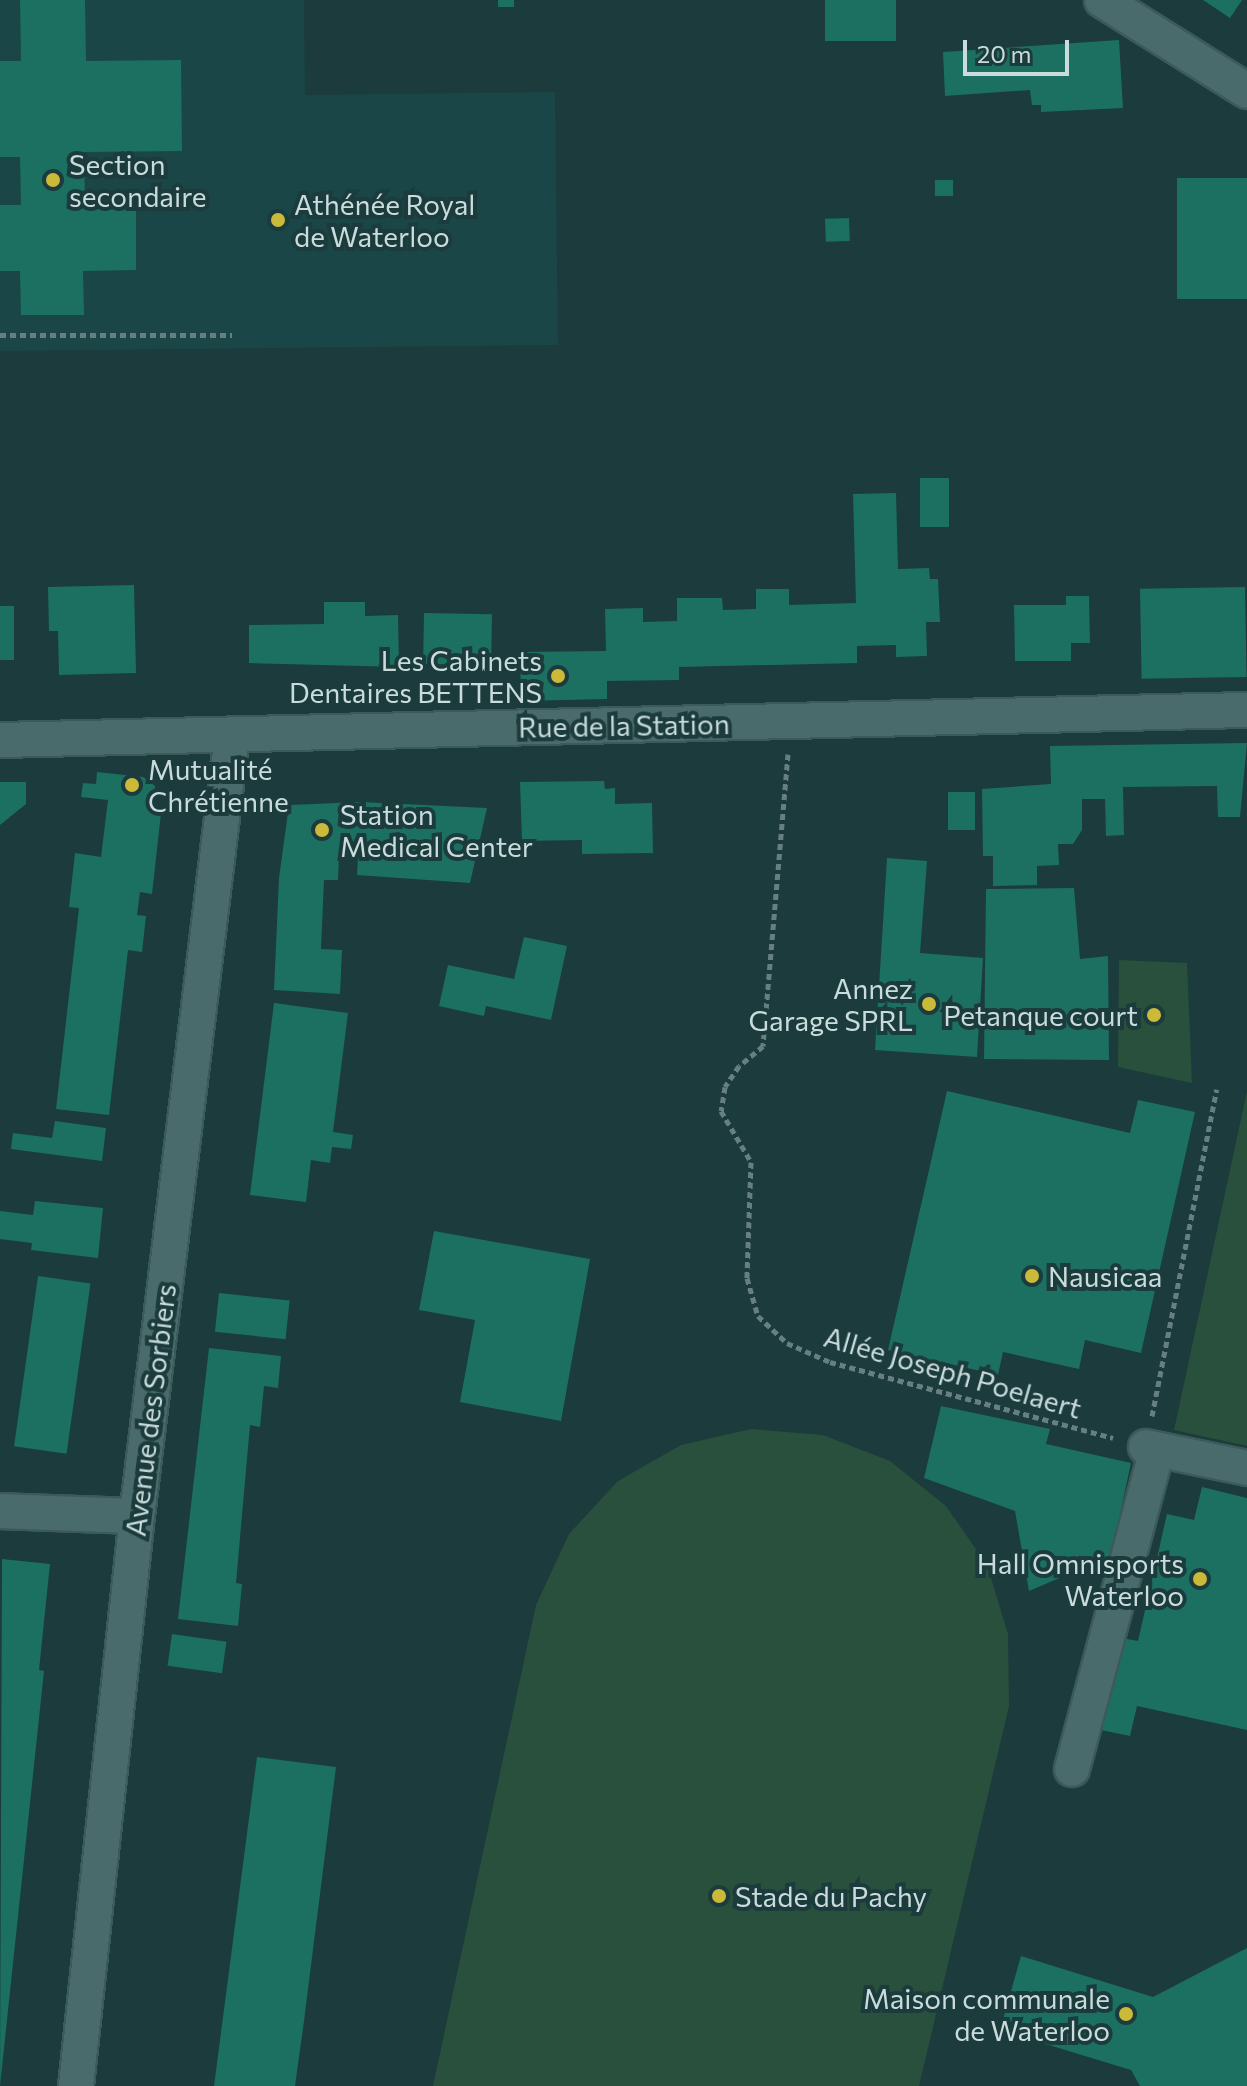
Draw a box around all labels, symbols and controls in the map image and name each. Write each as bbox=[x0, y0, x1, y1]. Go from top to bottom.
scale bar bbox=[967, 24, 1073, 74]
text: 20 m bbox=[977, 39, 1031, 68]
place label: Section secondaire bbox=[69, 147, 207, 213]
marker: Section secondaire bbox=[44, 171, 62, 189]
place label: Athénée Royal de Waterloo bbox=[294, 187, 475, 253]
marker: Athénée Royal de Waterloo bbox=[269, 211, 287, 229]
place label: Les Cabinets Dentaires BETTENS bbox=[289, 643, 542, 709]
marker: Les Cabinets Dentaires BETTENS bbox=[549, 667, 567, 685]
street label: Rue de la Station bbox=[518, 706, 730, 744]
place label: Mutualité Chrétienne bbox=[148, 752, 289, 818]
marker: Mutualité Chrétienne bbox=[123, 776, 141, 794]
place label: Station Medical Center bbox=[340, 797, 533, 863]
marker: Station Medical Center bbox=[311, 819, 333, 841]
place label: Annez Garage SPRL bbox=[748, 971, 913, 1037]
marker: Annez Garage SPRL bbox=[920, 995, 938, 1013]
place label: Petanque court bbox=[943, 998, 1138, 1032]
marker: Petanque court bbox=[1145, 1006, 1163, 1024]
place label: Nausicaa bbox=[1048, 1259, 1162, 1293]
marker: Nausicaa bbox=[1023, 1267, 1041, 1285]
street label: Avenue des Sorbiers bbox=[118, 1282, 182, 1538]
street label: Allée Joseph Poelaert bbox=[820, 1319, 1086, 1425]
place label: Hall Omnisports Waterloo bbox=[977, 1546, 1184, 1612]
marker: Hall Omnisports Waterloo bbox=[1191, 1570, 1209, 1588]
place label: Stade du Pachy bbox=[735, 1879, 927, 1913]
marker: Stade du Pachy bbox=[710, 1887, 728, 1905]
place label: Maison communale de Waterloo bbox=[863, 1981, 1110, 2047]
marker: Maison communale de Waterloo bbox=[1117, 2005, 1135, 2023]

